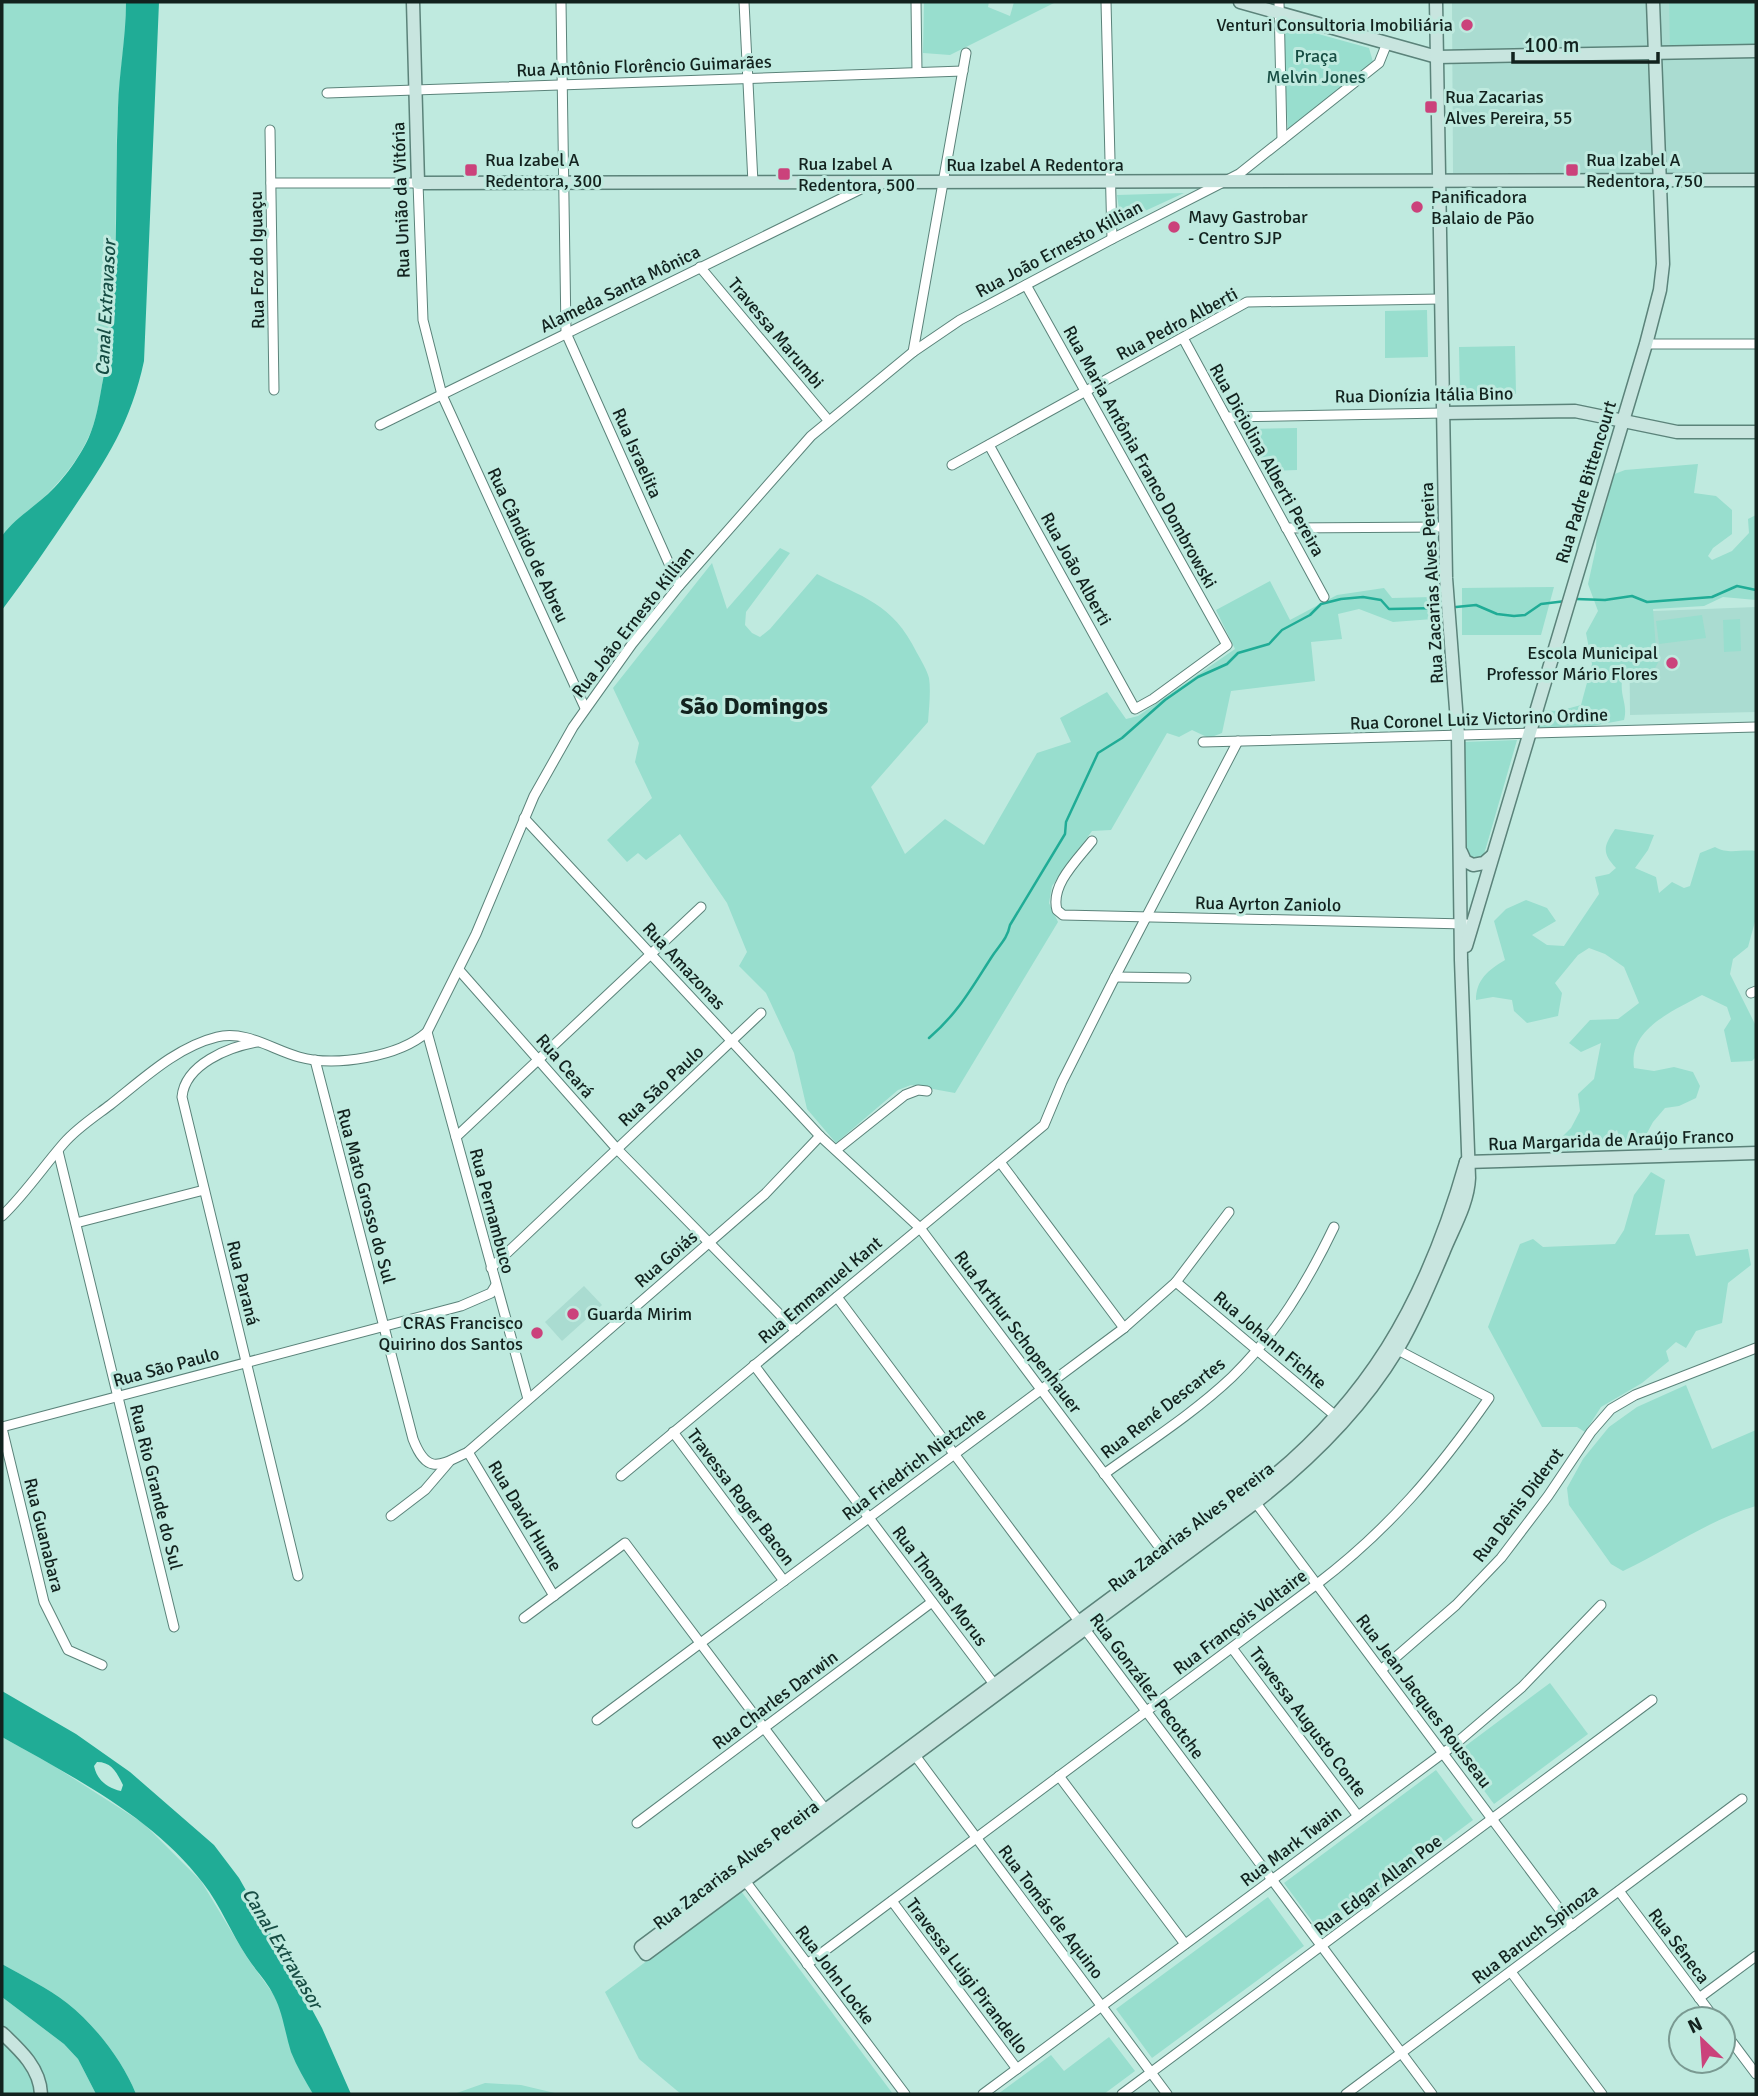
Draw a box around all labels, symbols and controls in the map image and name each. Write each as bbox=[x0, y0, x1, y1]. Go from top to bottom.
place label: Venturi Consultoria Imobiliária bbox=[1216, 14, 1453, 36]
marker: Venturi Consultoria Imobiliária bbox=[1459, 17, 1475, 33]
scale bar bbox=[1513, 21, 1658, 65]
text: 100 m bbox=[1524, 32, 1579, 58]
park label: Praça Melvin Jones bbox=[1266, 45, 1366, 88]
street label: Rua Antônio Florêncio Guimarães bbox=[516, 51, 772, 81]
place label: Rua Zacarias Alves Pereira, 55 bbox=[1445, 86, 1573, 129]
marker: Rua Zacarias Alves Pereira, 55 bbox=[1423, 99, 1439, 115]
street label: Rua União da Vitória bbox=[387, 121, 415, 279]
place label: Rua Izabel A Redentora, 300 bbox=[485, 149, 602, 192]
place label: Rua Izabel A Redentora, 750 bbox=[1586, 149, 1703, 192]
place label: Rua Izabel A Redentora, 500 bbox=[798, 153, 915, 196]
street label: Rua Izabel A Redentora bbox=[946, 154, 1124, 176]
marker: Rua Izabel A Redentora, 300 bbox=[463, 162, 479, 178]
marker: Rua Izabel A Redentora, 750 bbox=[1564, 162, 1580, 178]
marker: Rua Izabel A Redentora, 500 bbox=[776, 166, 792, 182]
place label: Panificadora Balaio de Pão bbox=[1431, 186, 1534, 229]
street label: Rua Foz do Iguaçu bbox=[245, 191, 269, 329]
street label: Rua João Ernesto Killian bbox=[972, 196, 1146, 302]
marker: Panificadora Balaio de Pão bbox=[1409, 199, 1425, 215]
place label: Mavy Gastrobar - Centro SJP bbox=[1188, 206, 1308, 249]
marker: Mavy Gastrobar - Centro SJP bbox=[1166, 219, 1182, 235]
water label: Canal Extravasor bbox=[90, 236, 122, 377]
street label: Alameda Santa Mônica bbox=[536, 241, 704, 337]
street label: Travessa Marumbi bbox=[723, 273, 829, 393]
street label: Rua Pedro Alberti bbox=[1113, 283, 1241, 365]
street label: Rua Maria Antônia Franco Dombrowski bbox=[1058, 322, 1222, 592]
street label: Rua Diciolina Alberti Pereira bbox=[1205, 360, 1329, 560]
street label: Rua Dionízia Itália Bino bbox=[1334, 382, 1514, 408]
street label: Rua Padre Bittencourt bbox=[1551, 398, 1621, 566]
street label: Rua Israelita bbox=[607, 404, 667, 502]
street label: Rua Cândido de Abreu bbox=[482, 464, 574, 626]
street label: Rua Zacarias Alves Pereira bbox=[1416, 482, 1448, 684]
street label: Rua João Alberti bbox=[1036, 509, 1116, 629]
street label: Rua João Ernesto Killian bbox=[567, 542, 699, 702]
place label: Escola Municipal Professor Mário Flores bbox=[1486, 642, 1658, 685]
marker: Escola Municipal Professor Mário Flores bbox=[1664, 655, 1680, 671]
district label: São Domingos bbox=[680, 691, 828, 721]
street label: Rua Coronel Luiz Victorino Ordine bbox=[1349, 703, 1609, 735]
street label: Rua Ayrton Zaniolo bbox=[1195, 892, 1341, 916]
street label: Rua Amazonas bbox=[638, 918, 730, 1014]
street label: Rua Ceará bbox=[531, 1029, 599, 1103]
street label: Rua São Paulo bbox=[614, 1041, 708, 1131]
street label: Rua Mato Grosso do Sul bbox=[332, 1106, 400, 1286]
street label: Rua Margarida de Araújo Franco bbox=[1488, 1125, 1734, 1155]
street label: Rua Pernambuco bbox=[465, 1146, 519, 1276]
street label: Rua Goiás bbox=[630, 1226, 702, 1292]
street label: Rua Emmanuel Kant bbox=[753, 1232, 887, 1348]
street label: Rua Paraná bbox=[222, 1238, 264, 1328]
street label: Rua Arthur Schopenhauer bbox=[950, 1246, 1087, 1418]
street label: Rua Johann Fichte bbox=[1209, 1286, 1331, 1394]
place label: Guarda Mirim bbox=[587, 1303, 692, 1325]
marker: Guarda Mirim bbox=[565, 1306, 581, 1322]
place label: CRAS Francisco Quirino dos Santos bbox=[379, 1312, 523, 1355]
marker: CRAS Francisco Quirino dos Santos bbox=[529, 1325, 545, 1341]
street label: Rua São Paulo bbox=[111, 1342, 221, 1392]
street label: Rua René Descartes bbox=[1096, 1352, 1230, 1463]
street label: Rua Rio Grande do Sul bbox=[125, 1402, 187, 1572]
street label: Rua Friedrich Nietzche bbox=[838, 1403, 990, 1525]
street label: Travessa Roger Bacon bbox=[682, 1424, 800, 1570]
street label: Rua Dênis Diderot bbox=[1468, 1443, 1568, 1567]
street label: Rua David Hume bbox=[483, 1457, 567, 1575]
street label: Rua Zacarias Alves Pereira bbox=[1104, 1457, 1278, 1597]
street label: Rua Guanabara bbox=[19, 1476, 69, 1594]
street label: Rua Thomas Morus bbox=[888, 1522, 992, 1651]
street label: Rua François Voltaire bbox=[1169, 1565, 1311, 1679]
street label: Rua González Pecotche bbox=[1085, 1609, 1209, 1763]
street label: Rua Jean Jacques Rousseau bbox=[1351, 1610, 1497, 1792]
street label: Travessa Augusto Conte bbox=[1245, 1643, 1371, 1801]
street label: Rua Charles Darwin bbox=[708, 1646, 842, 1754]
street label: Rua Zacarias Alves Pereira bbox=[649, 1795, 823, 1935]
street label: Rua Mark Twain bbox=[1236, 1801, 1346, 1891]
street label: Rua Edgar Allan Poe bbox=[1310, 1830, 1446, 1940]
street label: Rua Tomás de Aquino bbox=[993, 1841, 1109, 1983]
street label: Rua Baruch Spinoza bbox=[1467, 1879, 1603, 1989]
water label: Canal Extravasor bbox=[237, 1884, 329, 2016]
street label: Travessa Luigi Pirandello bbox=[901, 1894, 1033, 2058]
street label: Rua Sêneca bbox=[1643, 1904, 1715, 1988]
street label: Rua John Locke bbox=[790, 1921, 880, 2029]
north arrow bbox=[1667, 2005, 1737, 2075]
text: N bbox=[1684, 2012, 1706, 2039]

